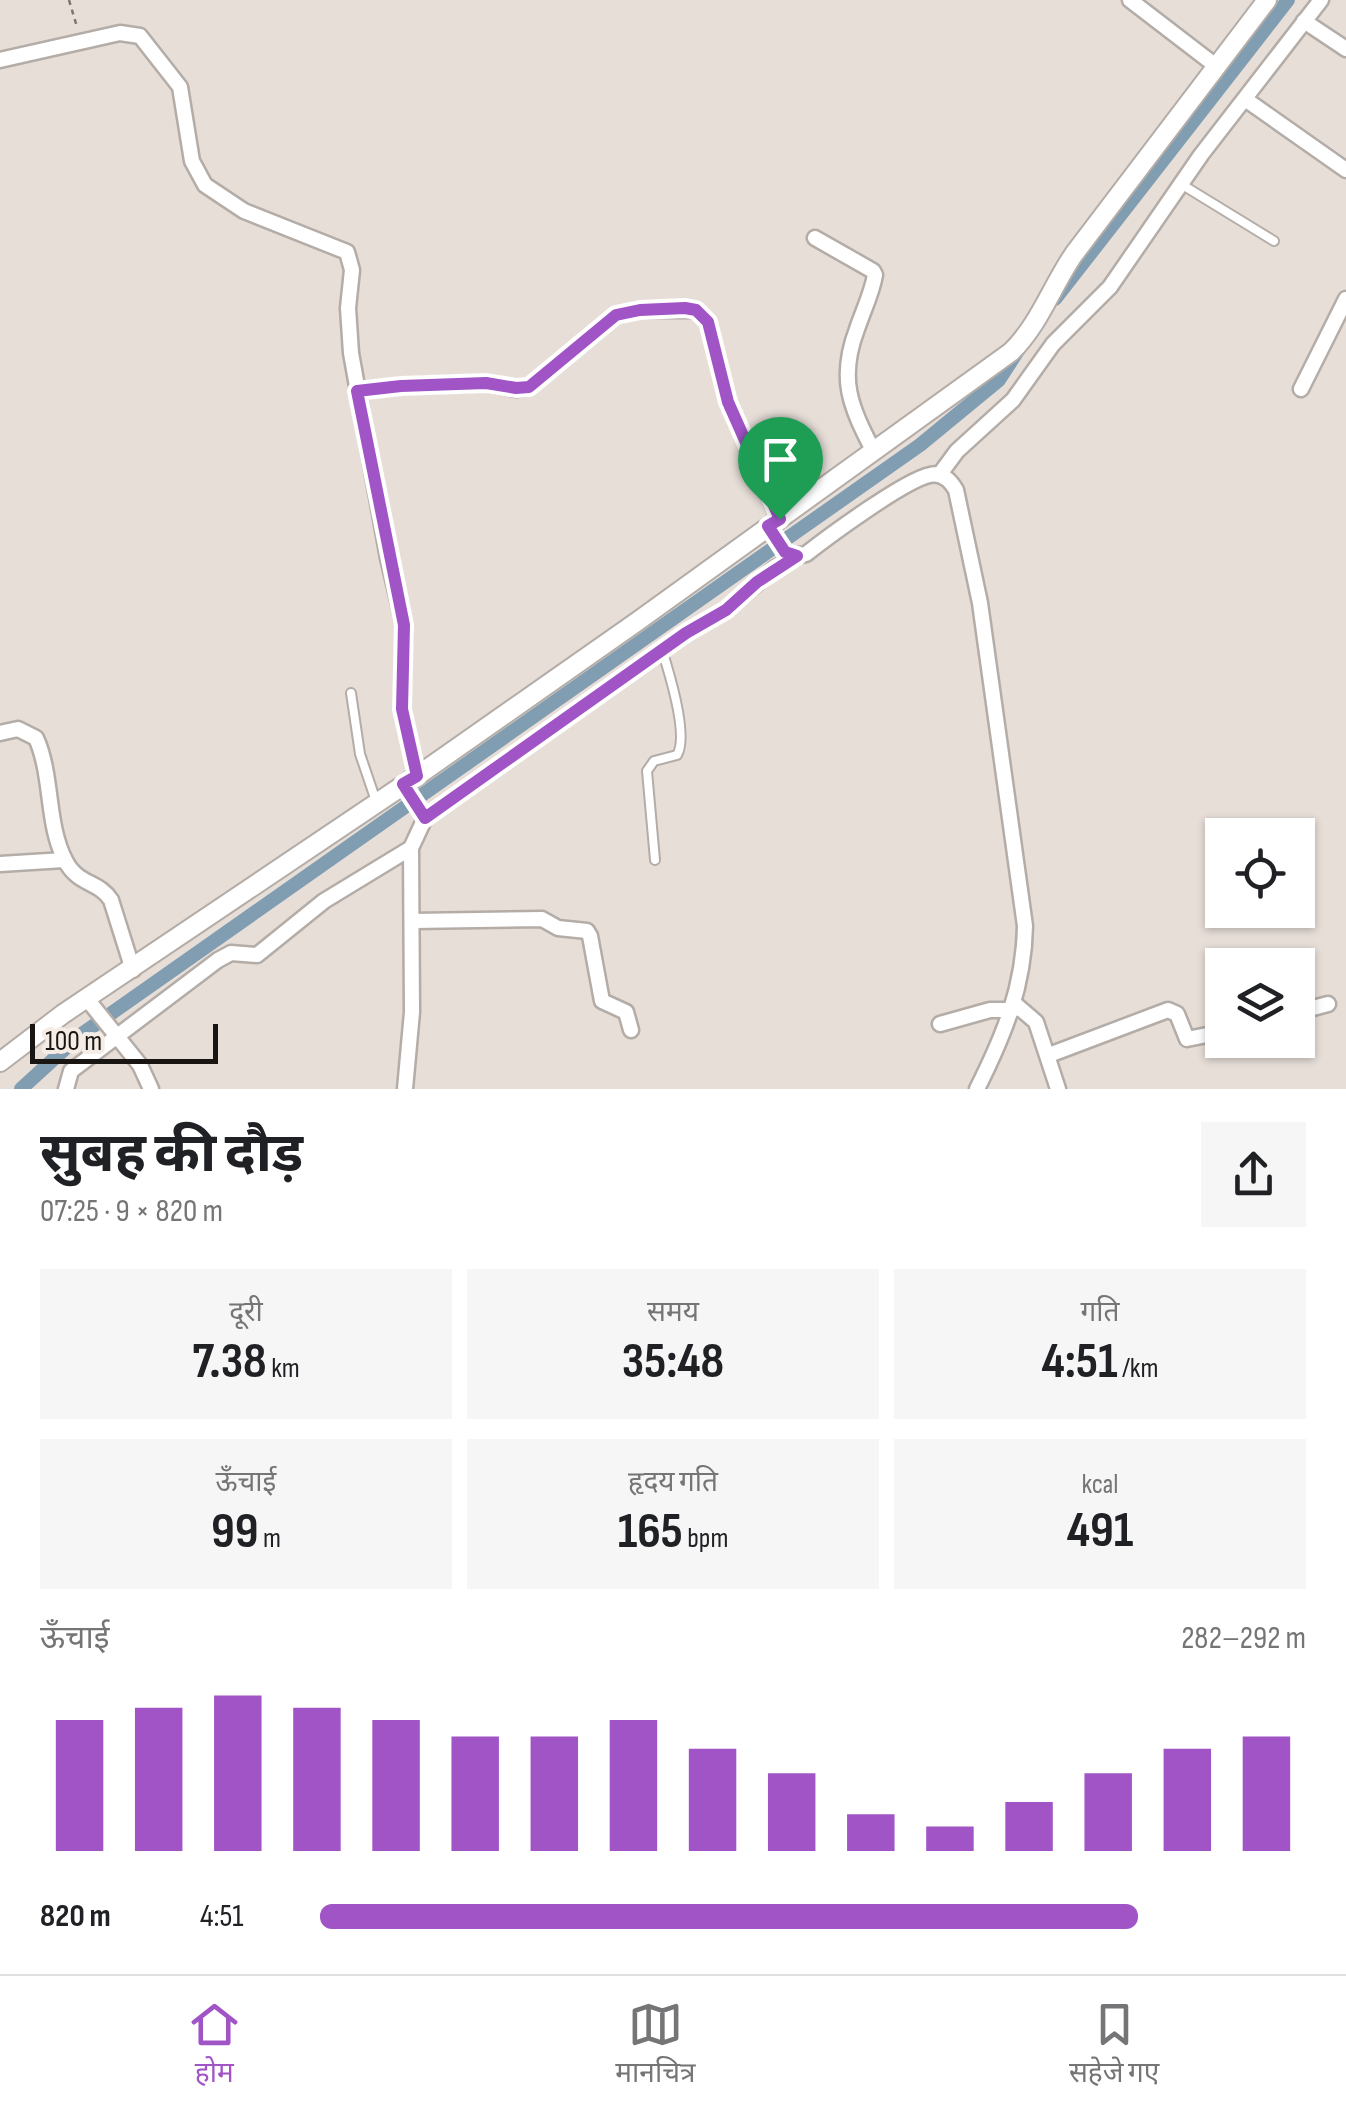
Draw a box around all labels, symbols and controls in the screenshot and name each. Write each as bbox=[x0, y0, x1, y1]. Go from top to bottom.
pin bbox=[738, 417, 823, 520]
icon: arrive bbox=[753, 432, 808, 487]
map controls bbox=[1205, 818, 1315, 1058]
button: locate bbox=[1205, 818, 1315, 928]
button: layers bbox=[1205, 948, 1315, 1058]
scale bar bbox=[30, 1019, 218, 1064]
text: 100 m bbox=[45, 1025, 102, 1058]
text: सुबह की दौड़ bbox=[40, 1121, 303, 1188]
button: share bbox=[1201, 1122, 1306, 1227]
text: 07:25 · 9 × 820 m bbox=[40, 1192, 223, 1231]
text: दूरी bbox=[229, 1296, 263, 1329]
text: समय bbox=[647, 1296, 699, 1329]
text: गति bbox=[1081, 1296, 1119, 1329]
text: 7.38 bbox=[192, 1332, 267, 1392]
text: 35:48 bbox=[622, 1332, 724, 1392]
text: 4:51 bbox=[1042, 1332, 1118, 1392]
text: km bbox=[267, 1352, 300, 1385]
text: /km bbox=[1118, 1352, 1158, 1385]
text: ऊँचाई bbox=[216, 1466, 276, 1499]
text: हृदय गति bbox=[628, 1466, 718, 1499]
text: kcal bbox=[1081, 1468, 1119, 1501]
text: 491 bbox=[1067, 1501, 1133, 1561]
text: 99 bbox=[211, 1502, 258, 1562]
text: 165 bbox=[618, 1502, 683, 1562]
text: m bbox=[258, 1522, 281, 1555]
text: bpm bbox=[683, 1522, 728, 1555]
text: ऊँचाई bbox=[40, 1619, 109, 1658]
text: 282–292 m bbox=[1181, 1619, 1306, 1658]
text: 820 m bbox=[40, 1897, 111, 1936]
text: 4:51 bbox=[200, 1897, 243, 1936]
tab: होम bbox=[187, 1997, 242, 2093]
tab: मानचित्र bbox=[615, 1997, 695, 2093]
tab: सहेजे गए bbox=[1069, 1997, 1159, 2093]

